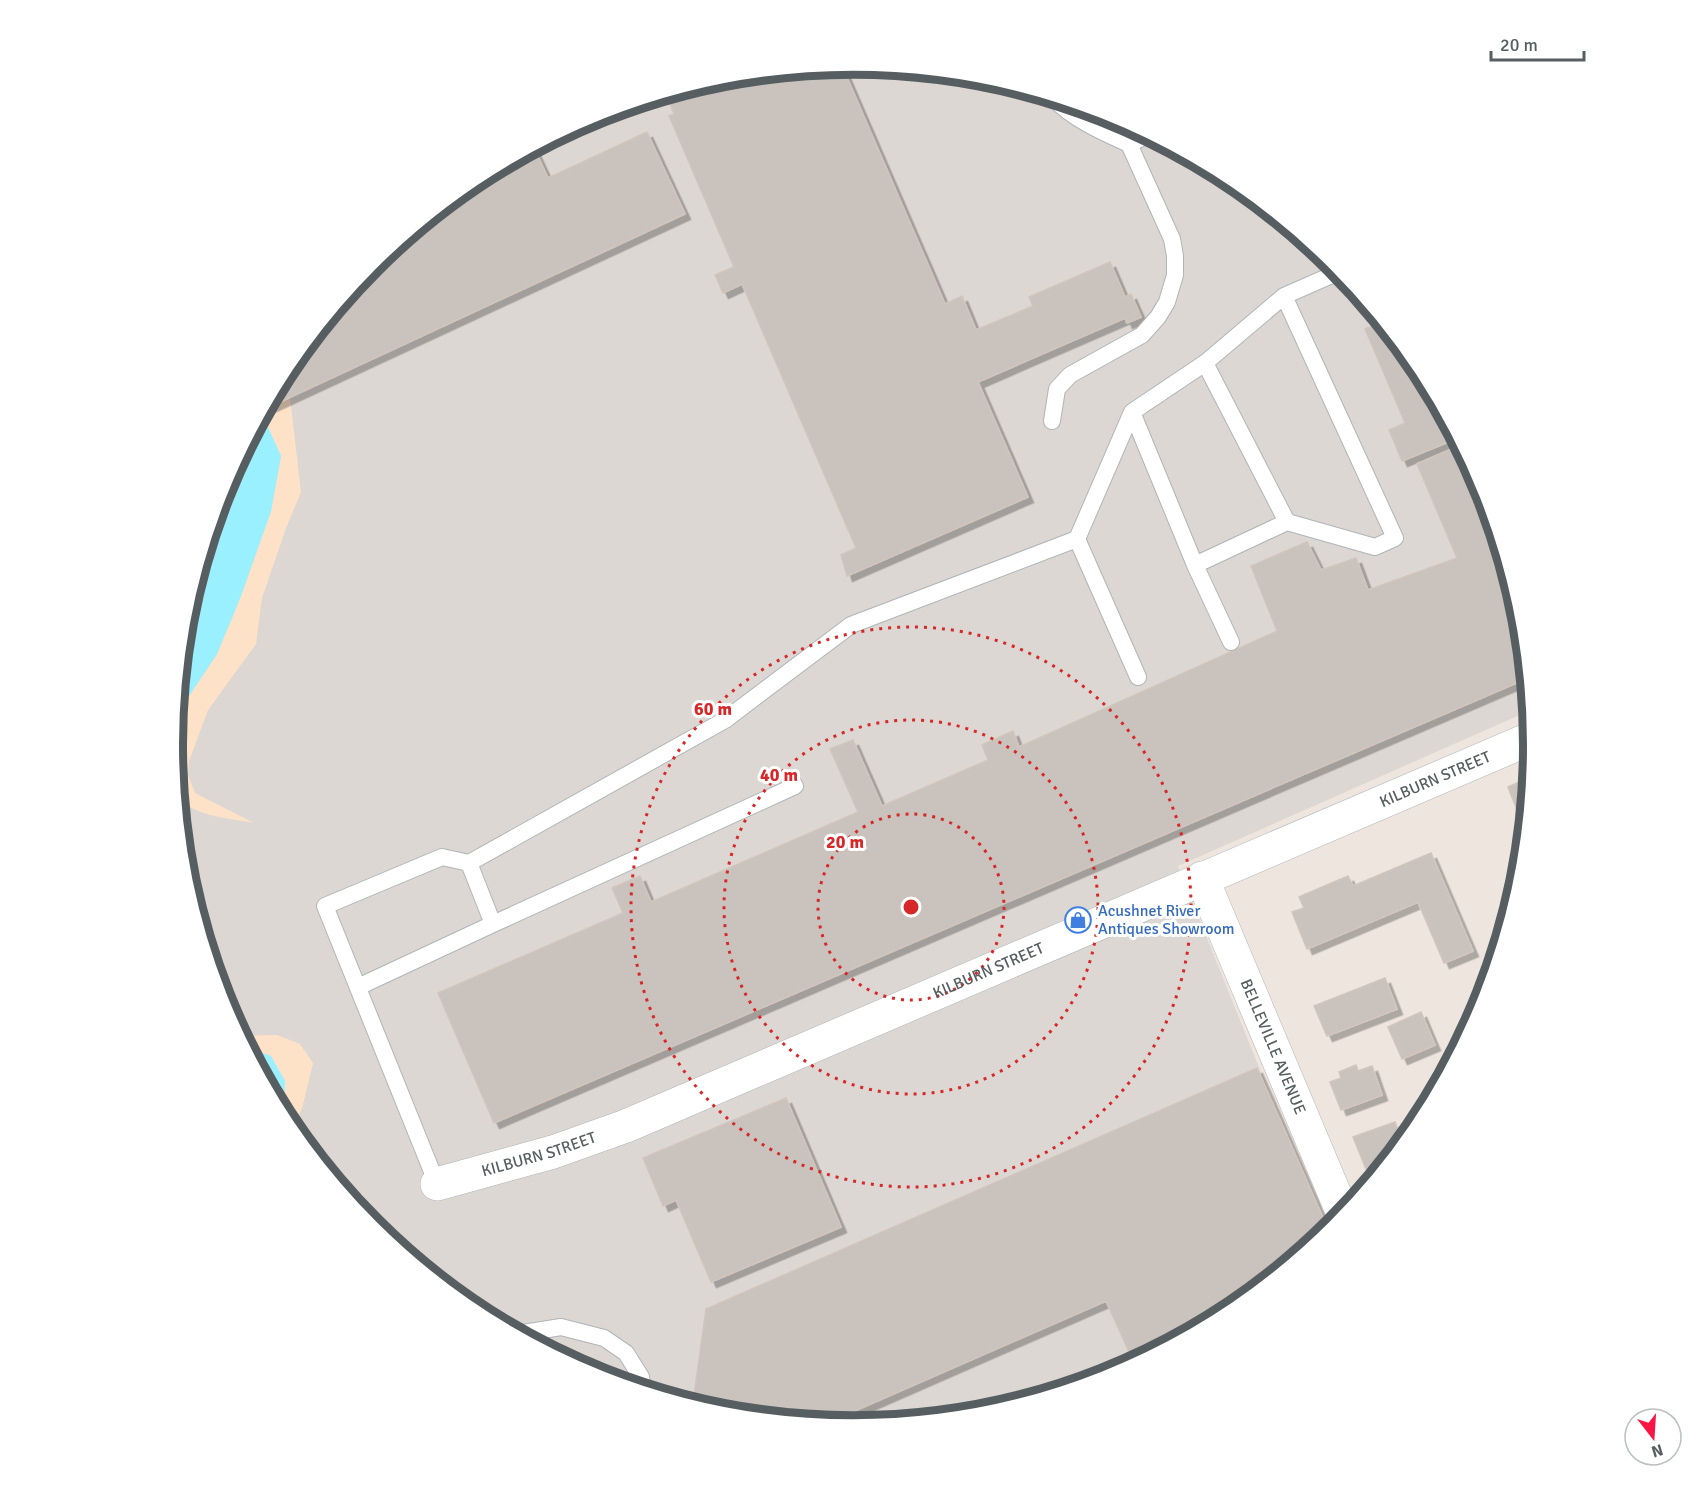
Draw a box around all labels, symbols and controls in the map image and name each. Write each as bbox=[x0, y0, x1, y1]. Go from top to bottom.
scale bar bbox=[1491, 24, 1584, 62]
text: 20 m bbox=[1500, 34, 1538, 56]
text: 60 m bbox=[694, 698, 732, 720]
street label: KILBURN STREET bbox=[1377, 747, 1494, 812]
text: 40 m bbox=[760, 764, 798, 786]
text: 20 m bbox=[826, 831, 864, 853]
centre of rings bbox=[901, 897, 921, 917]
place label: Acushnet River Antiques Showroom bbox=[1098, 901, 1235, 939]
shop icon: Acushnet River Antiques Showroom bbox=[1063, 905, 1093, 935]
street label: KILBURN STREET bbox=[930, 938, 1047, 1003]
street label: BELLEVILLE AVENUE bbox=[1236, 976, 1310, 1117]
street label: KILBURN STREET bbox=[479, 1127, 599, 1181]
north arrow bbox=[1623, 1407, 1683, 1467]
text: N bbox=[1649, 1439, 1665, 1462]

